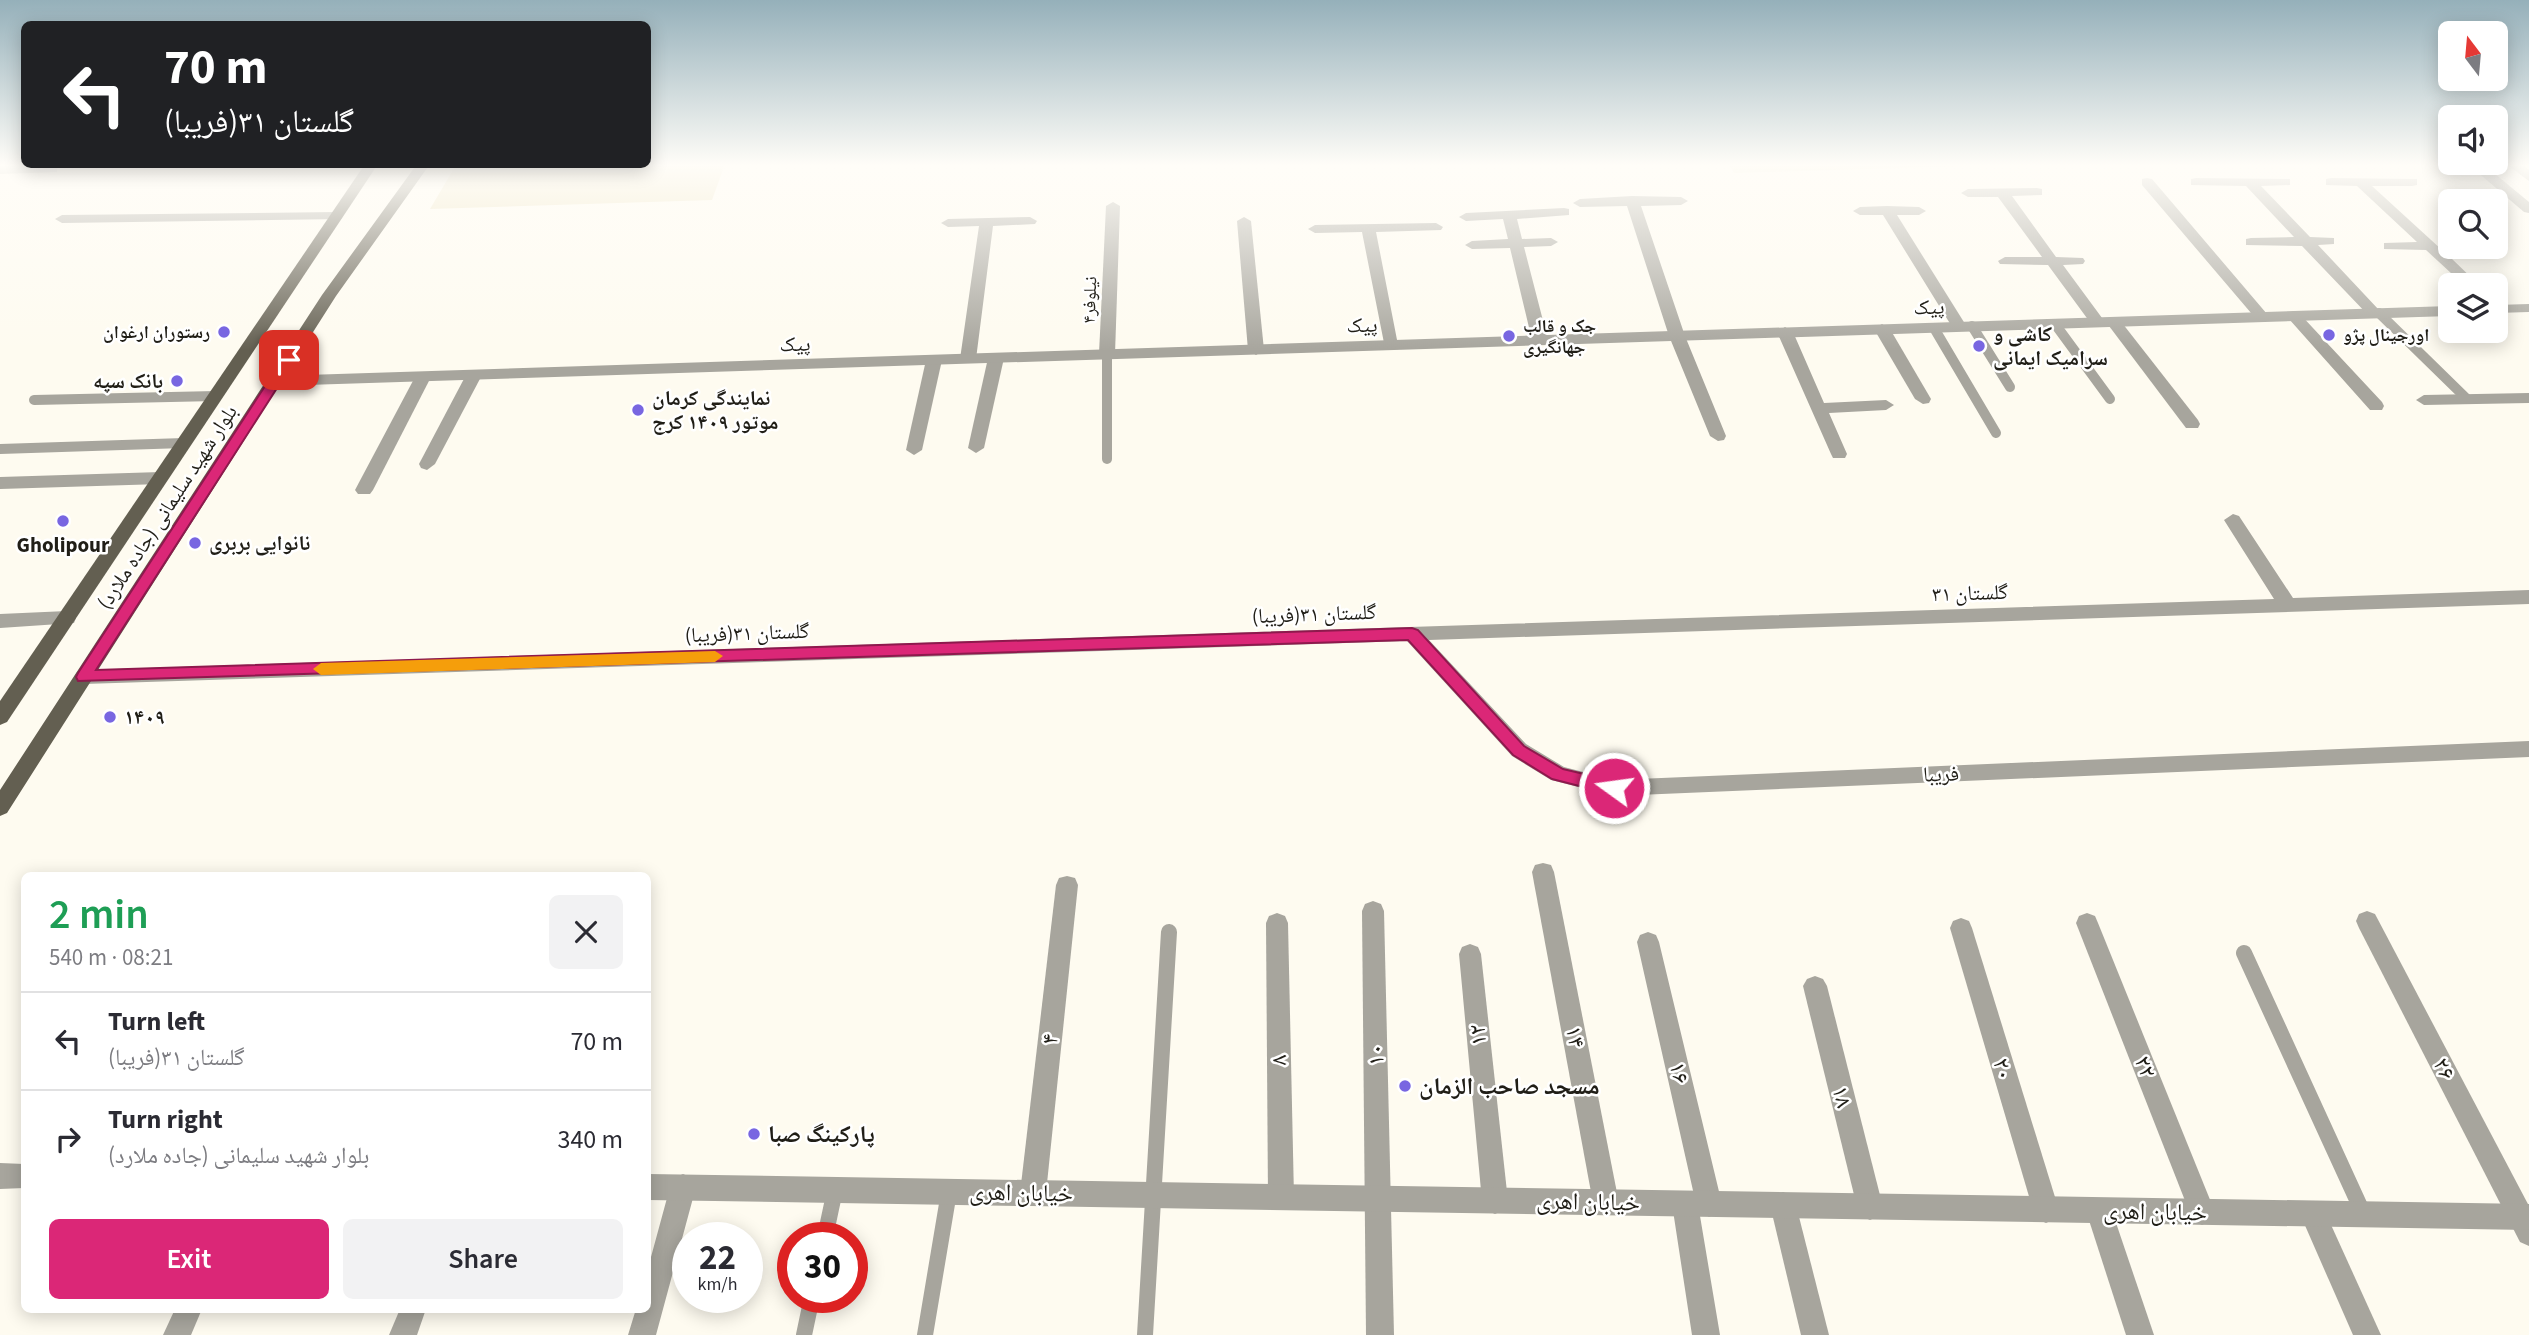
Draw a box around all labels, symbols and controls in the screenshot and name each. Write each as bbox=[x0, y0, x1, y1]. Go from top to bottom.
north arrow bbox=[2438, 21, 2508, 91]
map controls bbox=[2438, 21, 2508, 343]
text: 70 m bbox=[164, 33, 268, 103]
icon: left bbox=[49, 49, 140, 140]
text: گلستان ۳۱(فریبا) bbox=[164, 99, 354, 145]
button: sound bbox=[2438, 105, 2508, 175]
button: search bbox=[2438, 189, 2508, 259]
button: layers bbox=[2438, 273, 2508, 343]
street label: نیلوفر۴ bbox=[1077, 276, 1103, 324]
street label: پیک bbox=[1913, 291, 1945, 323]
street label: پیک bbox=[1346, 309, 1378, 341]
place label: جک و قالب جهانگیری bbox=[1523, 314, 1596, 360]
place label: کاشی و سرامیک ایمانی bbox=[1993, 319, 2108, 373]
place label: رستوران ارغوان bbox=[103, 320, 210, 345]
place label: اورجینال پژو bbox=[2343, 323, 2429, 348]
marker: رستوران ارغوان bbox=[216, 324, 232, 340]
marker: اورجینال پژو bbox=[2321, 327, 2337, 343]
street label: پیک bbox=[779, 328, 811, 360]
marker: جک و قالب جهانگیری bbox=[1501, 328, 1517, 344]
pin bbox=[259, 330, 319, 390]
marker: کاشی و سرامیک ایمانی bbox=[1971, 338, 1987, 354]
icon: arrive bbox=[270, 341, 308, 379]
place label: بانک سپه bbox=[93, 366, 163, 396]
marker: بانک سپه bbox=[169, 373, 185, 389]
place label: نمایندگی کرمان موتور ۱۴۰۹ کرج bbox=[652, 383, 778, 437]
street label: بلوار شهید سلیمانی (جاده ملارد) bbox=[89, 399, 245, 615]
marker: نمایندگی کرمان موتور ۱۴۰۹ کرج bbox=[630, 402, 646, 418]
marker: Gholipour bbox=[55, 513, 71, 529]
place label: نانوایی بربری bbox=[209, 528, 310, 558]
place label: Gholipour bbox=[17, 530, 110, 560]
marker: نانوایی بربری bbox=[187, 535, 203, 551]
street label: گلستان ۳۱ bbox=[1931, 577, 2009, 609]
street label: گلستان ۳۱(فریبا) bbox=[1251, 597, 1377, 631]
street label: گلستان ۳۱(فریبا) bbox=[684, 616, 810, 650]
place label: ۱۴۰۹ bbox=[124, 702, 165, 732]
marker: ۱۴۰۹ bbox=[102, 709, 118, 725]
position arrow bbox=[1577, 751, 1651, 825]
street label: فریبا bbox=[1923, 758, 1959, 790]
text: 2 min bbox=[49, 885, 149, 945]
button: close bbox=[549, 895, 623, 969]
text: 540 m · 08:21 bbox=[49, 941, 173, 974]
text: Turn left bbox=[108, 1003, 205, 1040]
icon: left bbox=[49, 1022, 87, 1060]
street label: ۱۲ bbox=[1459, 1022, 1497, 1048]
text: 70 m bbox=[570, 1023, 623, 1060]
street label: ۱۴ bbox=[1556, 1023, 1594, 1051]
street label: ۴ bbox=[1032, 1032, 1068, 1046]
text: گلستان ۳۱(فریبا) bbox=[108, 1041, 245, 1074]
street label: ۱۰ bbox=[1358, 1044, 1394, 1066]
street label: ۲۲ bbox=[2125, 1050, 2165, 1084]
street label: ۲۶ bbox=[2424, 1051, 2464, 1087]
street label: ۸ bbox=[1261, 1054, 1297, 1066]
street label: ۲۰ bbox=[1983, 1054, 2023, 1084]
street label: ۱۶ bbox=[1660, 1059, 1698, 1087]
place label: مسجد صاحب الزمان bbox=[1419, 1069, 1600, 1104]
marker: مسجد صاحب الزمان bbox=[1397, 1078, 1413, 1094]
street label: ۱۸ bbox=[1822, 1082, 1862, 1112]
text: Turn right bbox=[108, 1101, 223, 1138]
place label: پارکینگ صبا bbox=[768, 1117, 875, 1152]
icon: right bbox=[49, 1120, 87, 1158]
text: 340 m bbox=[557, 1121, 623, 1158]
marker: پارکینگ صبا bbox=[746, 1126, 762, 1142]
text: بلوار شهید سلیمانی (جاده ملارد) bbox=[108, 1139, 369, 1172]
street label: خیابان اهری bbox=[969, 1175, 1073, 1211]
street label: خیابان اهری bbox=[1536, 1184, 1640, 1220]
street label: خیابان اهری bbox=[2103, 1194, 2207, 1230]
button: Exit bbox=[49, 1219, 329, 1299]
button: Share bbox=[343, 1219, 623, 1299]
speed limit sign: 30 bbox=[777, 1222, 868, 1313]
text: 22 bbox=[699, 1233, 736, 1283]
text: km/h bbox=[698, 1272, 737, 1297]

